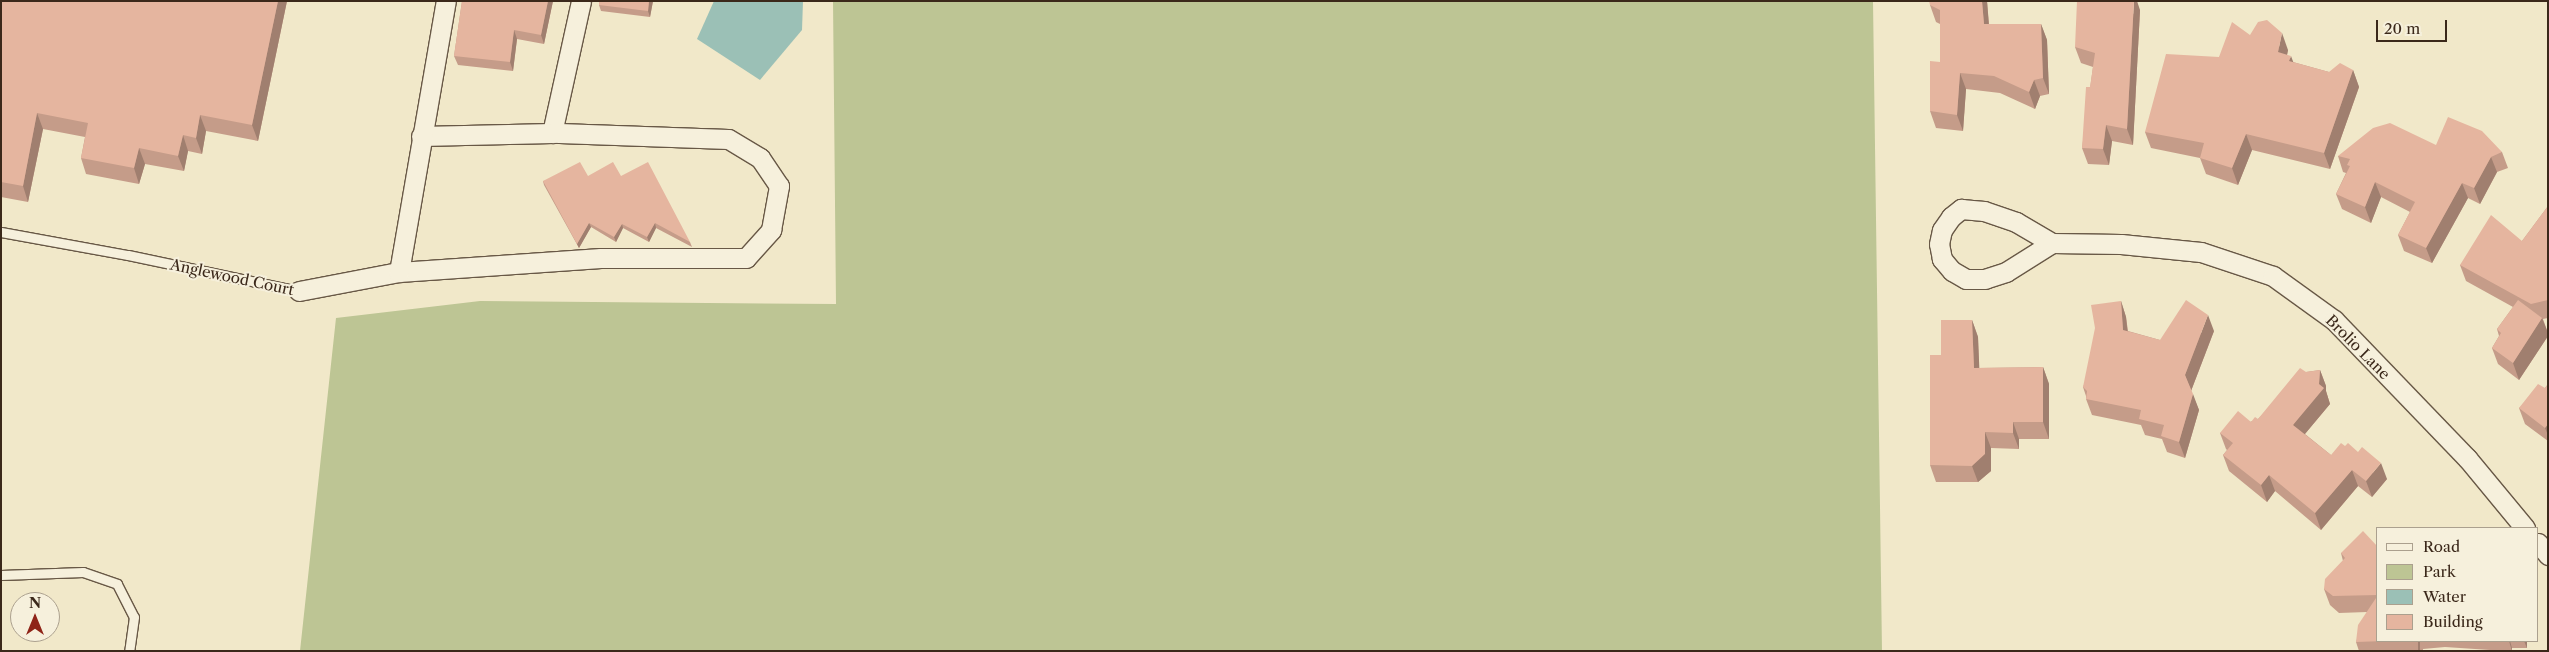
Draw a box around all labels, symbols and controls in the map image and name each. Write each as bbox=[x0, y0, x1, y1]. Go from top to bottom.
scale bar bbox=[2379, 10, 2450, 42]
text: 20 m bbox=[2384, 19, 2420, 38]
street label: Anglewood Court bbox=[168, 255, 296, 299]
street label: Brolio Lane bbox=[2322, 311, 2394, 383]
legend bbox=[2376, 527, 2539, 642]
text: Road bbox=[2423, 537, 2460, 556]
text: Park bbox=[2423, 562, 2456, 581]
text: Water bbox=[2423, 587, 2466, 606]
north arrow bbox=[10, 592, 60, 642]
text: N bbox=[29, 594, 41, 612]
text: Building bbox=[2423, 612, 2483, 631]

